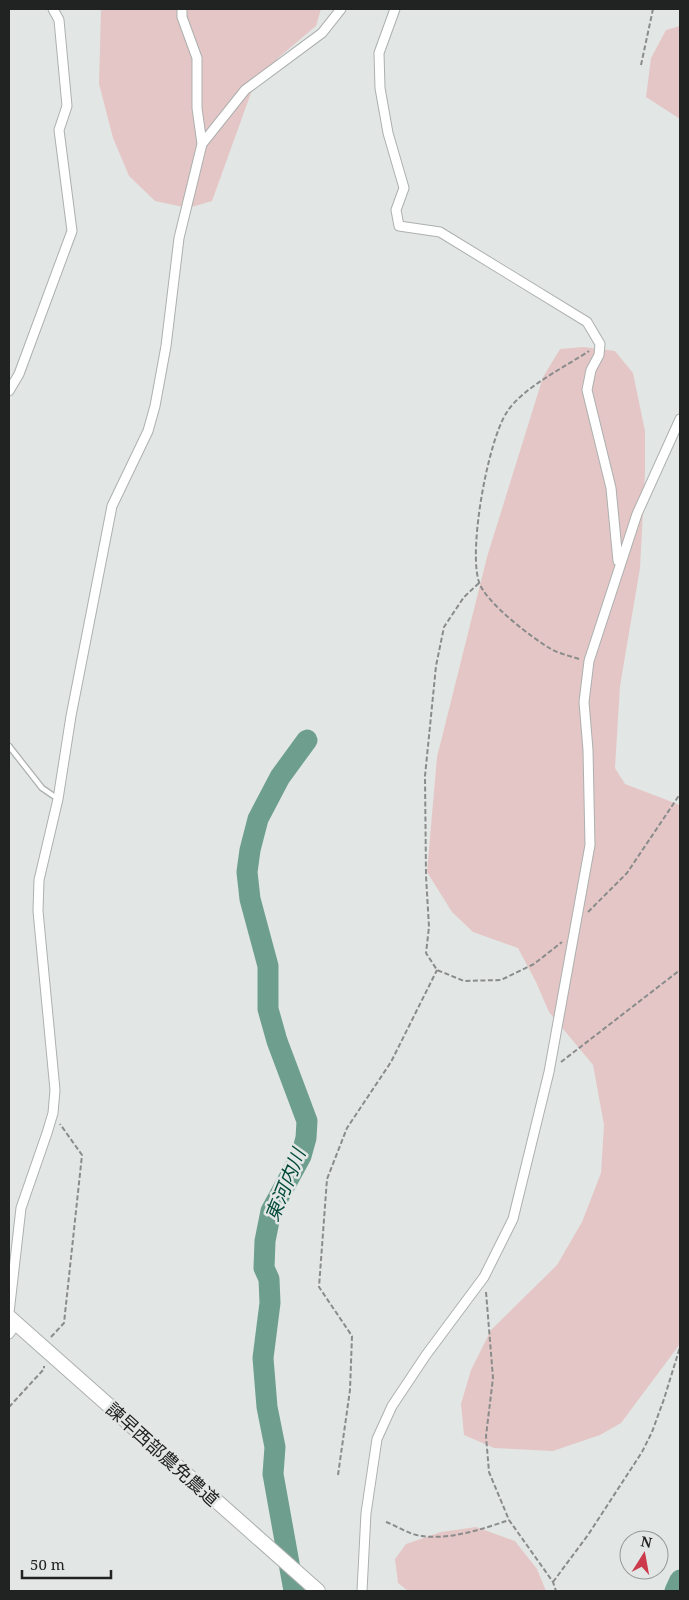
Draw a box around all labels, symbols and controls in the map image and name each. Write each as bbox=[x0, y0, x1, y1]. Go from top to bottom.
water label: 東河内川 bbox=[259, 1143, 312, 1225]
street label: 諫早西部農免農道 bbox=[101, 1397, 225, 1511]
north arrow bbox=[619, 1530, 669, 1580]
text: N bbox=[639, 1531, 654, 1552]
scale bar bbox=[22, 1548, 111, 1580]
text: 50 m bbox=[30, 1554, 65, 1574]

